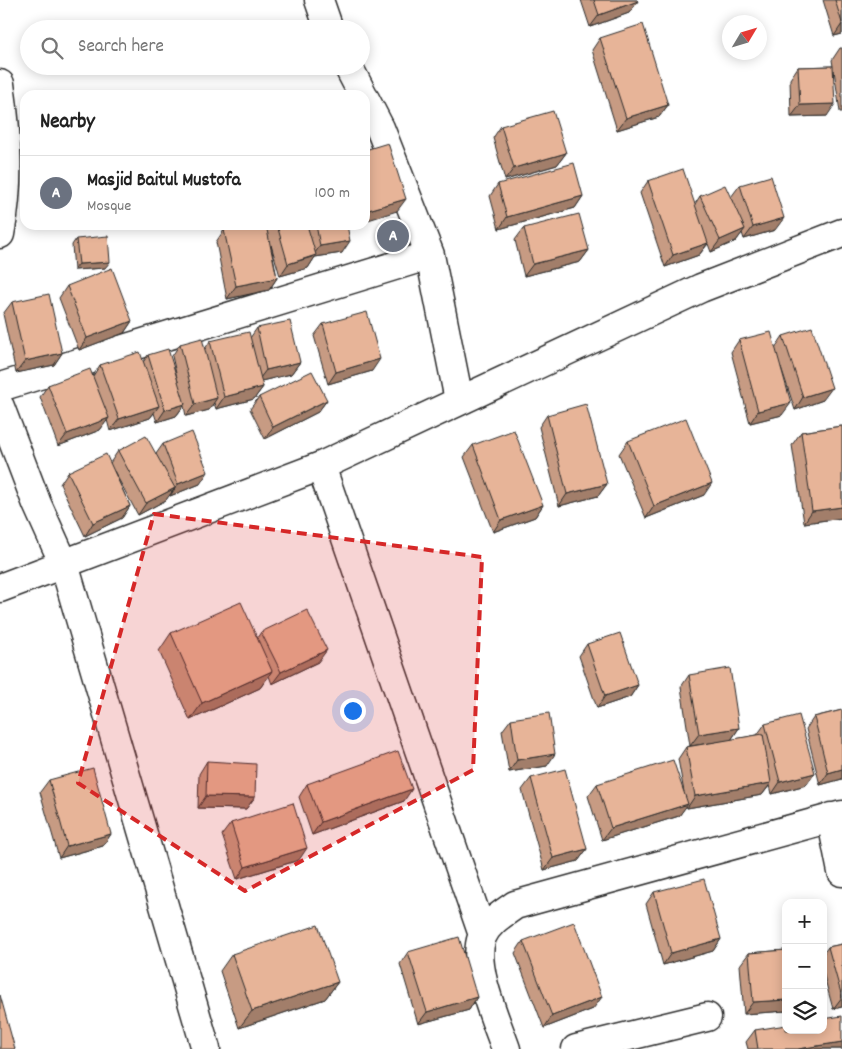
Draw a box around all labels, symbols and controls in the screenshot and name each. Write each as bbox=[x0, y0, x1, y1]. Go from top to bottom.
north arrow bbox=[722, 15, 767, 60]
search box bbox=[20, 20, 370, 75]
icon: search bbox=[38, 34, 66, 62]
text: Search here bbox=[78, 34, 164, 61]
text: Nearby bbox=[40, 108, 95, 138]
text: Masjid Baitul Mustofa bbox=[87, 168, 241, 195]
text: A bbox=[52, 182, 60, 205]
text: 100 m bbox=[314, 182, 350, 205]
text: Mosque bbox=[87, 195, 131, 218]
pin: A bbox=[377, 217, 409, 255]
your location bbox=[340, 698, 366, 724]
map controls bbox=[782, 899, 827, 1034]
button: + bbox=[782, 899, 827, 944]
button: − bbox=[782, 944, 827, 989]
button: layers bbox=[782, 989, 827, 1034]

